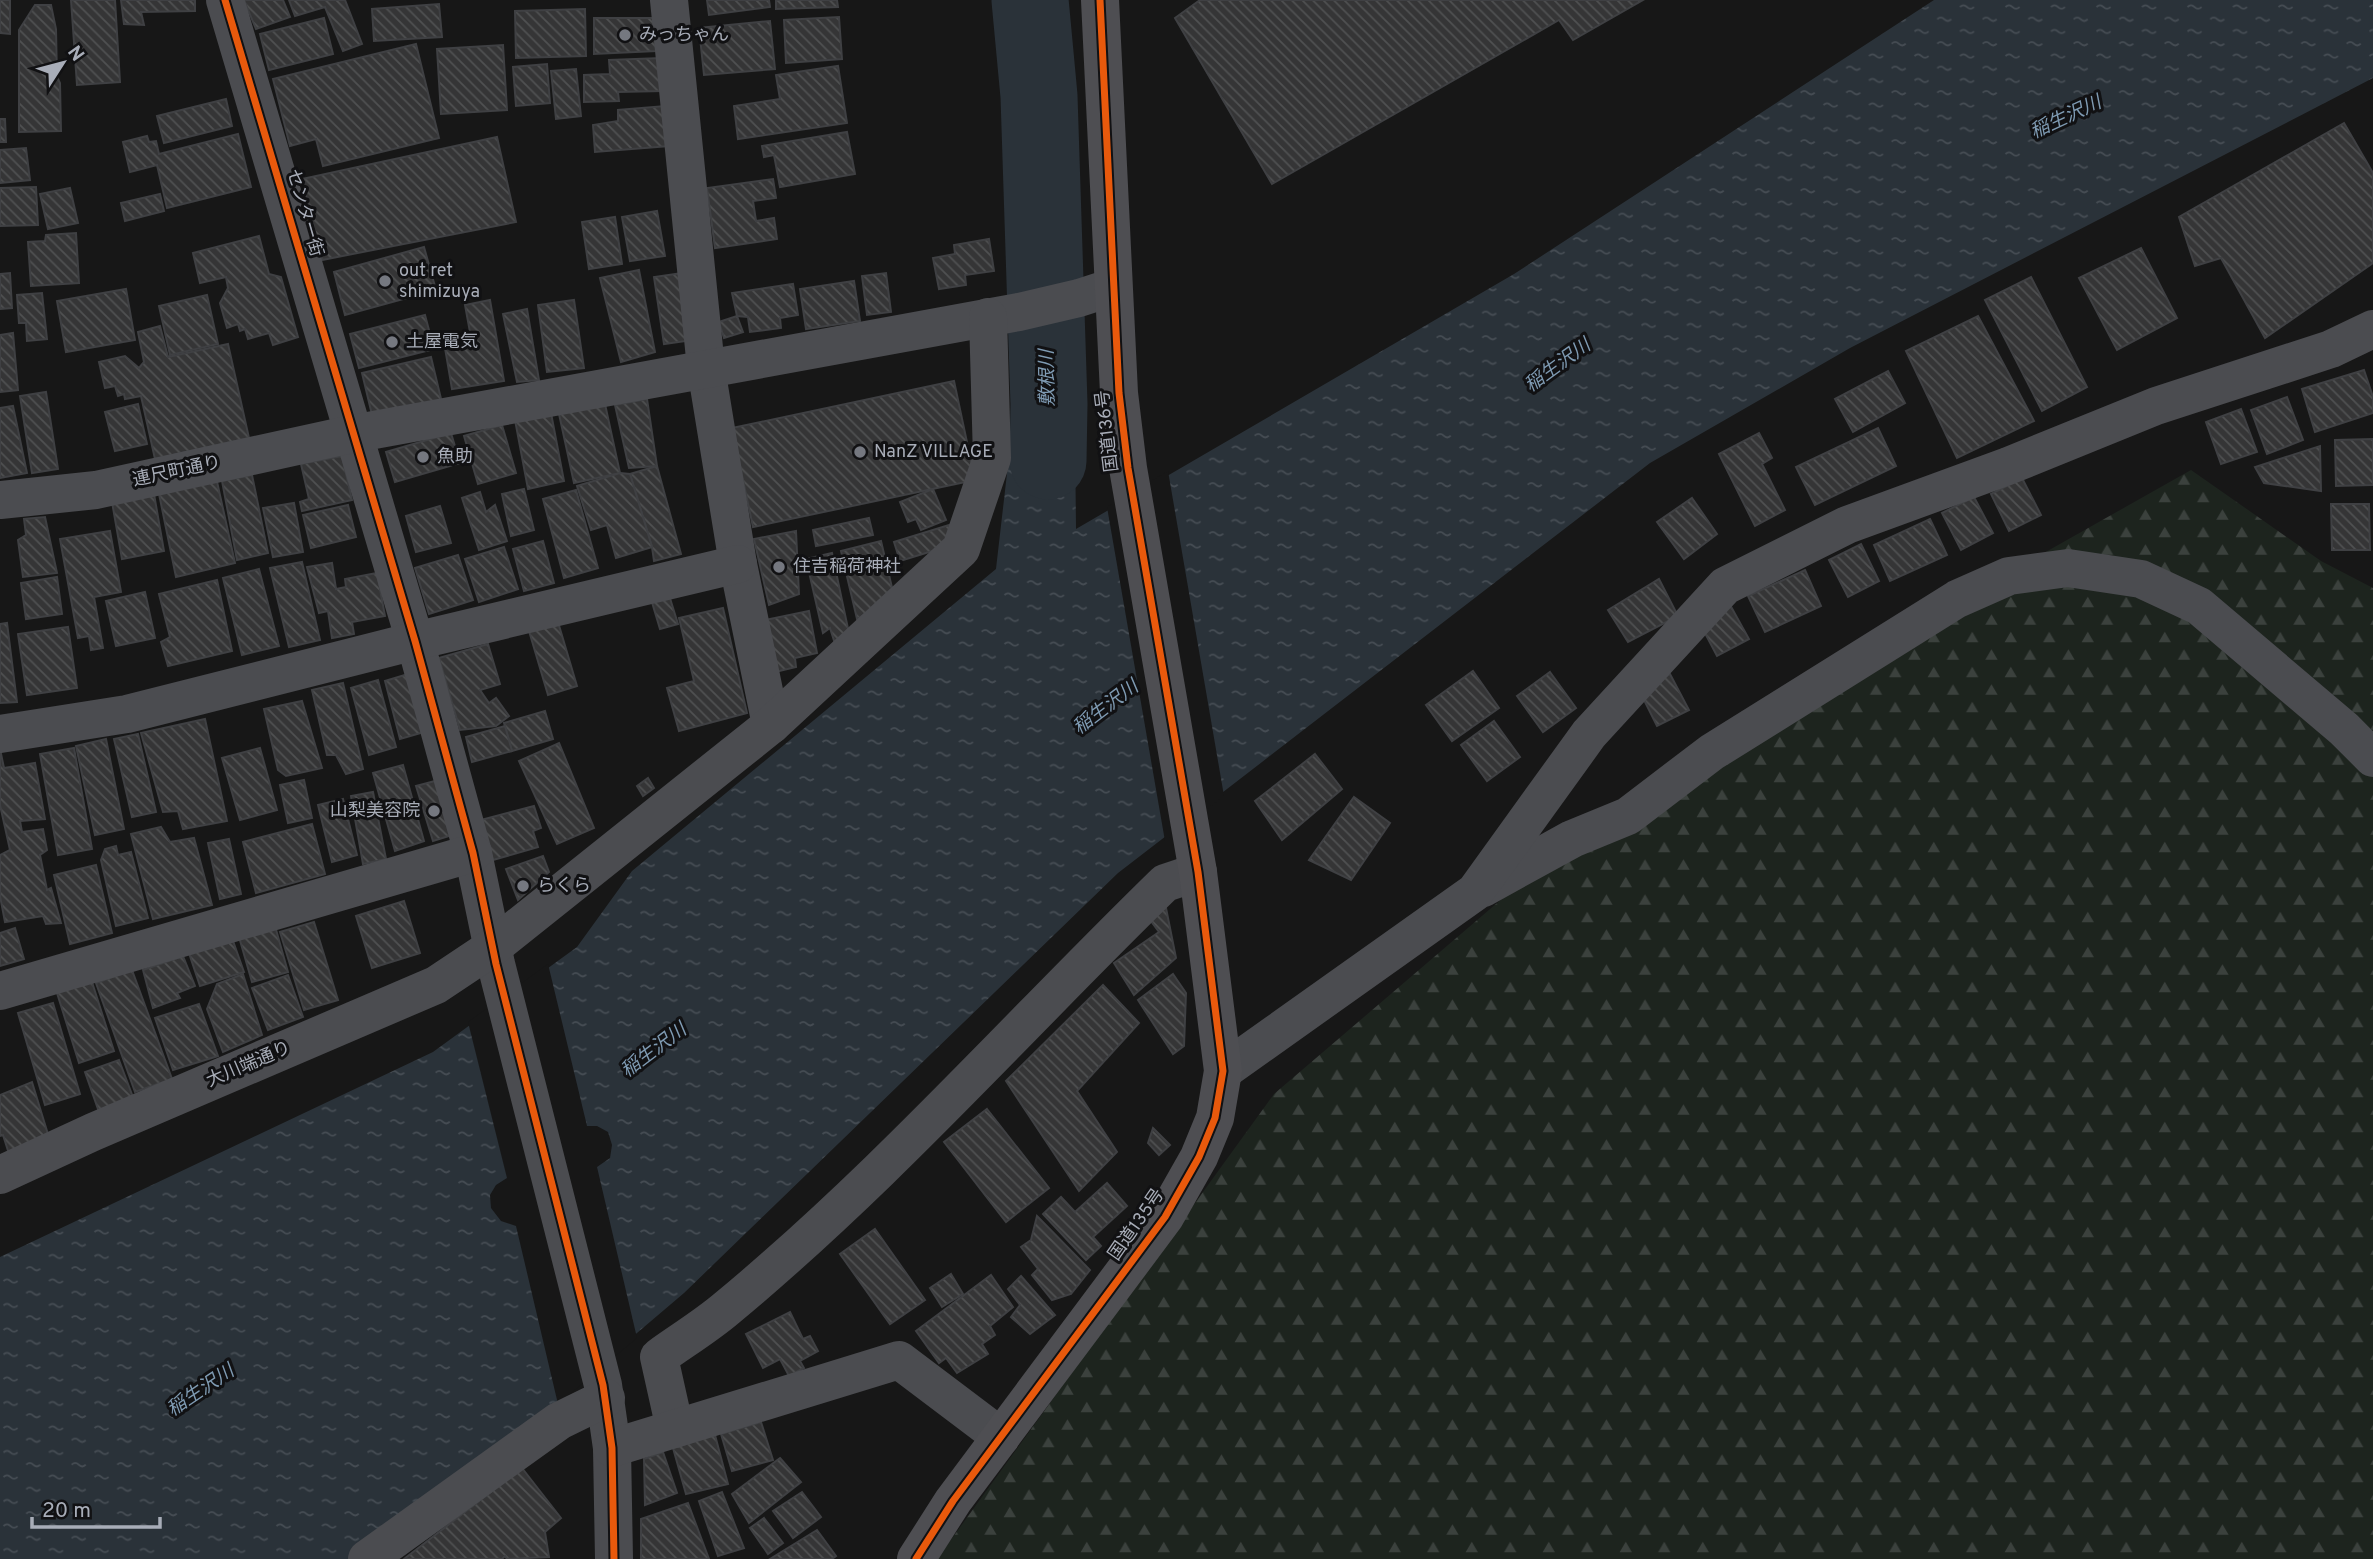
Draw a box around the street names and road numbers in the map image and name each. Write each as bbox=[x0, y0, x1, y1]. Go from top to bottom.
street label: センター街 bbox=[281, 167, 327, 259]
street label: 国道136号 bbox=[1092, 389, 1124, 473]
street label: 連尺町通り bbox=[131, 451, 223, 493]
street label: 大川端通り bbox=[203, 1037, 295, 1093]
street label: 国道135号 bbox=[1104, 1185, 1170, 1265]

